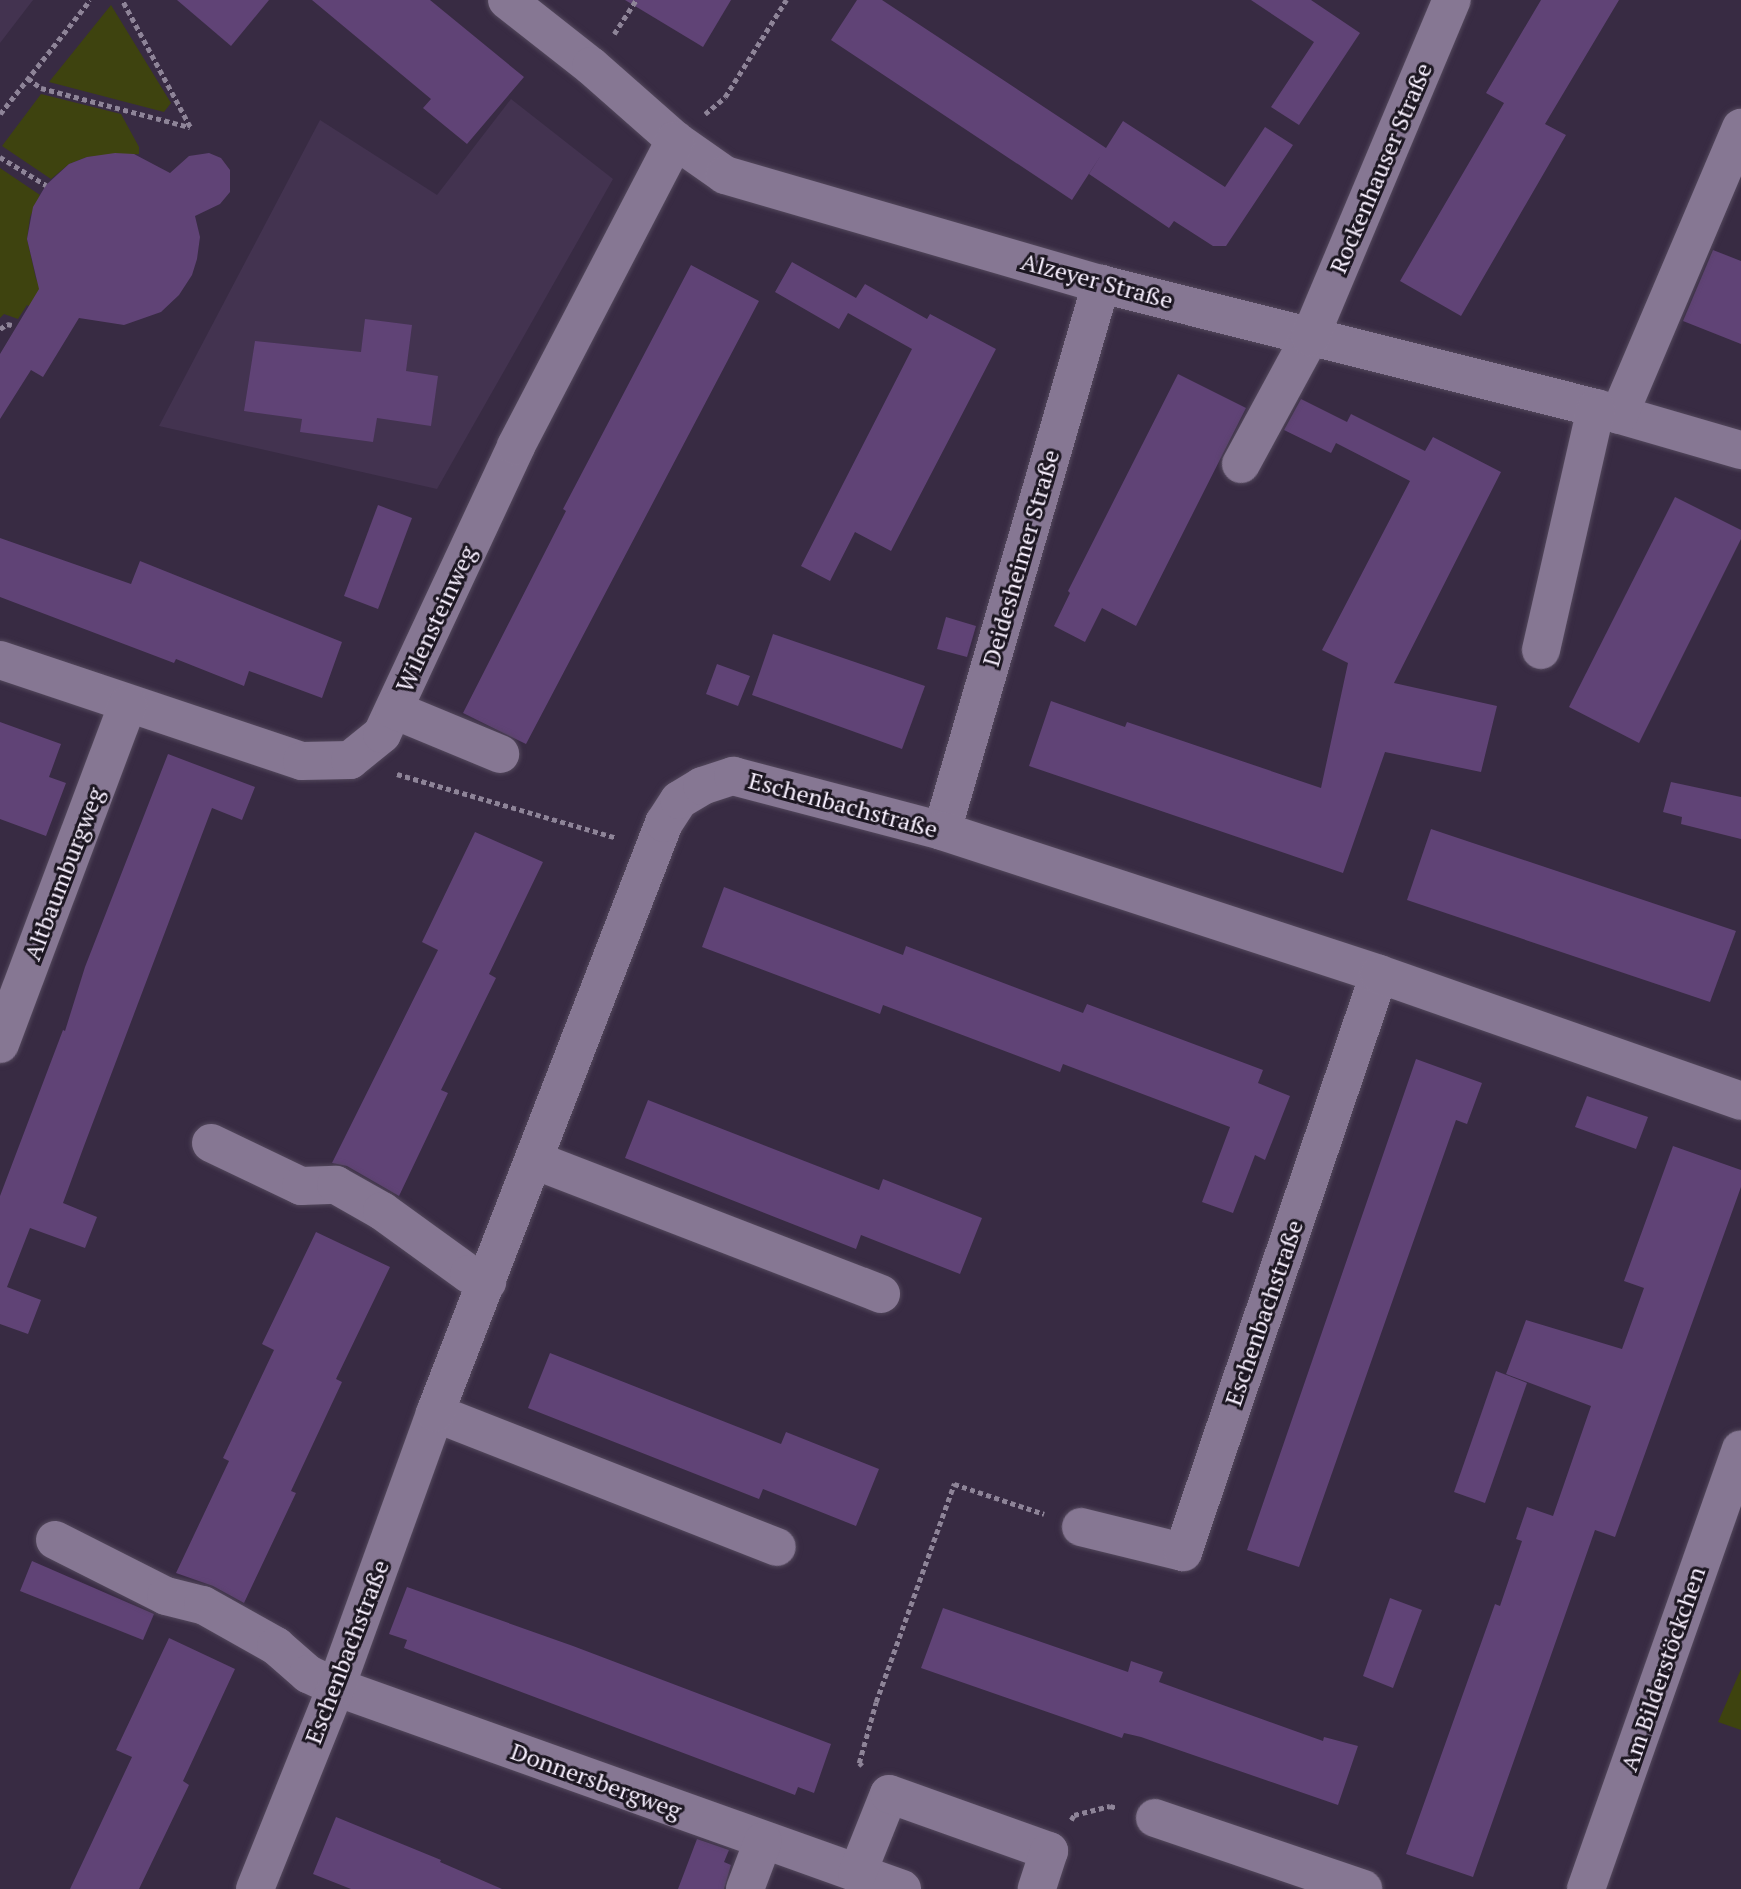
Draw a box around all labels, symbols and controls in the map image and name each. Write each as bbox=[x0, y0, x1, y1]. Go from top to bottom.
street label: Rockenhauser Straße bbox=[1324, 58, 1438, 278]
street label: Alzeyer Straße bbox=[1018, 247, 1176, 315]
street label: Deidesheimer Straße bbox=[976, 446, 1066, 670]
street label: Wilensteinweg bbox=[390, 541, 482, 697]
street label: Eschenbachstraße bbox=[745, 766, 941, 844]
street label: Altbaumburgweg bbox=[18, 784, 110, 964]
street label: Eschenbachstraße bbox=[1219, 1216, 1309, 1410]
street label: Eschenbachstraße bbox=[299, 1556, 395, 1748]
street label: Am Bilderstöckchen bbox=[1615, 1563, 1711, 1775]
street label: Donnersbergweg bbox=[507, 1737, 685, 1825]

